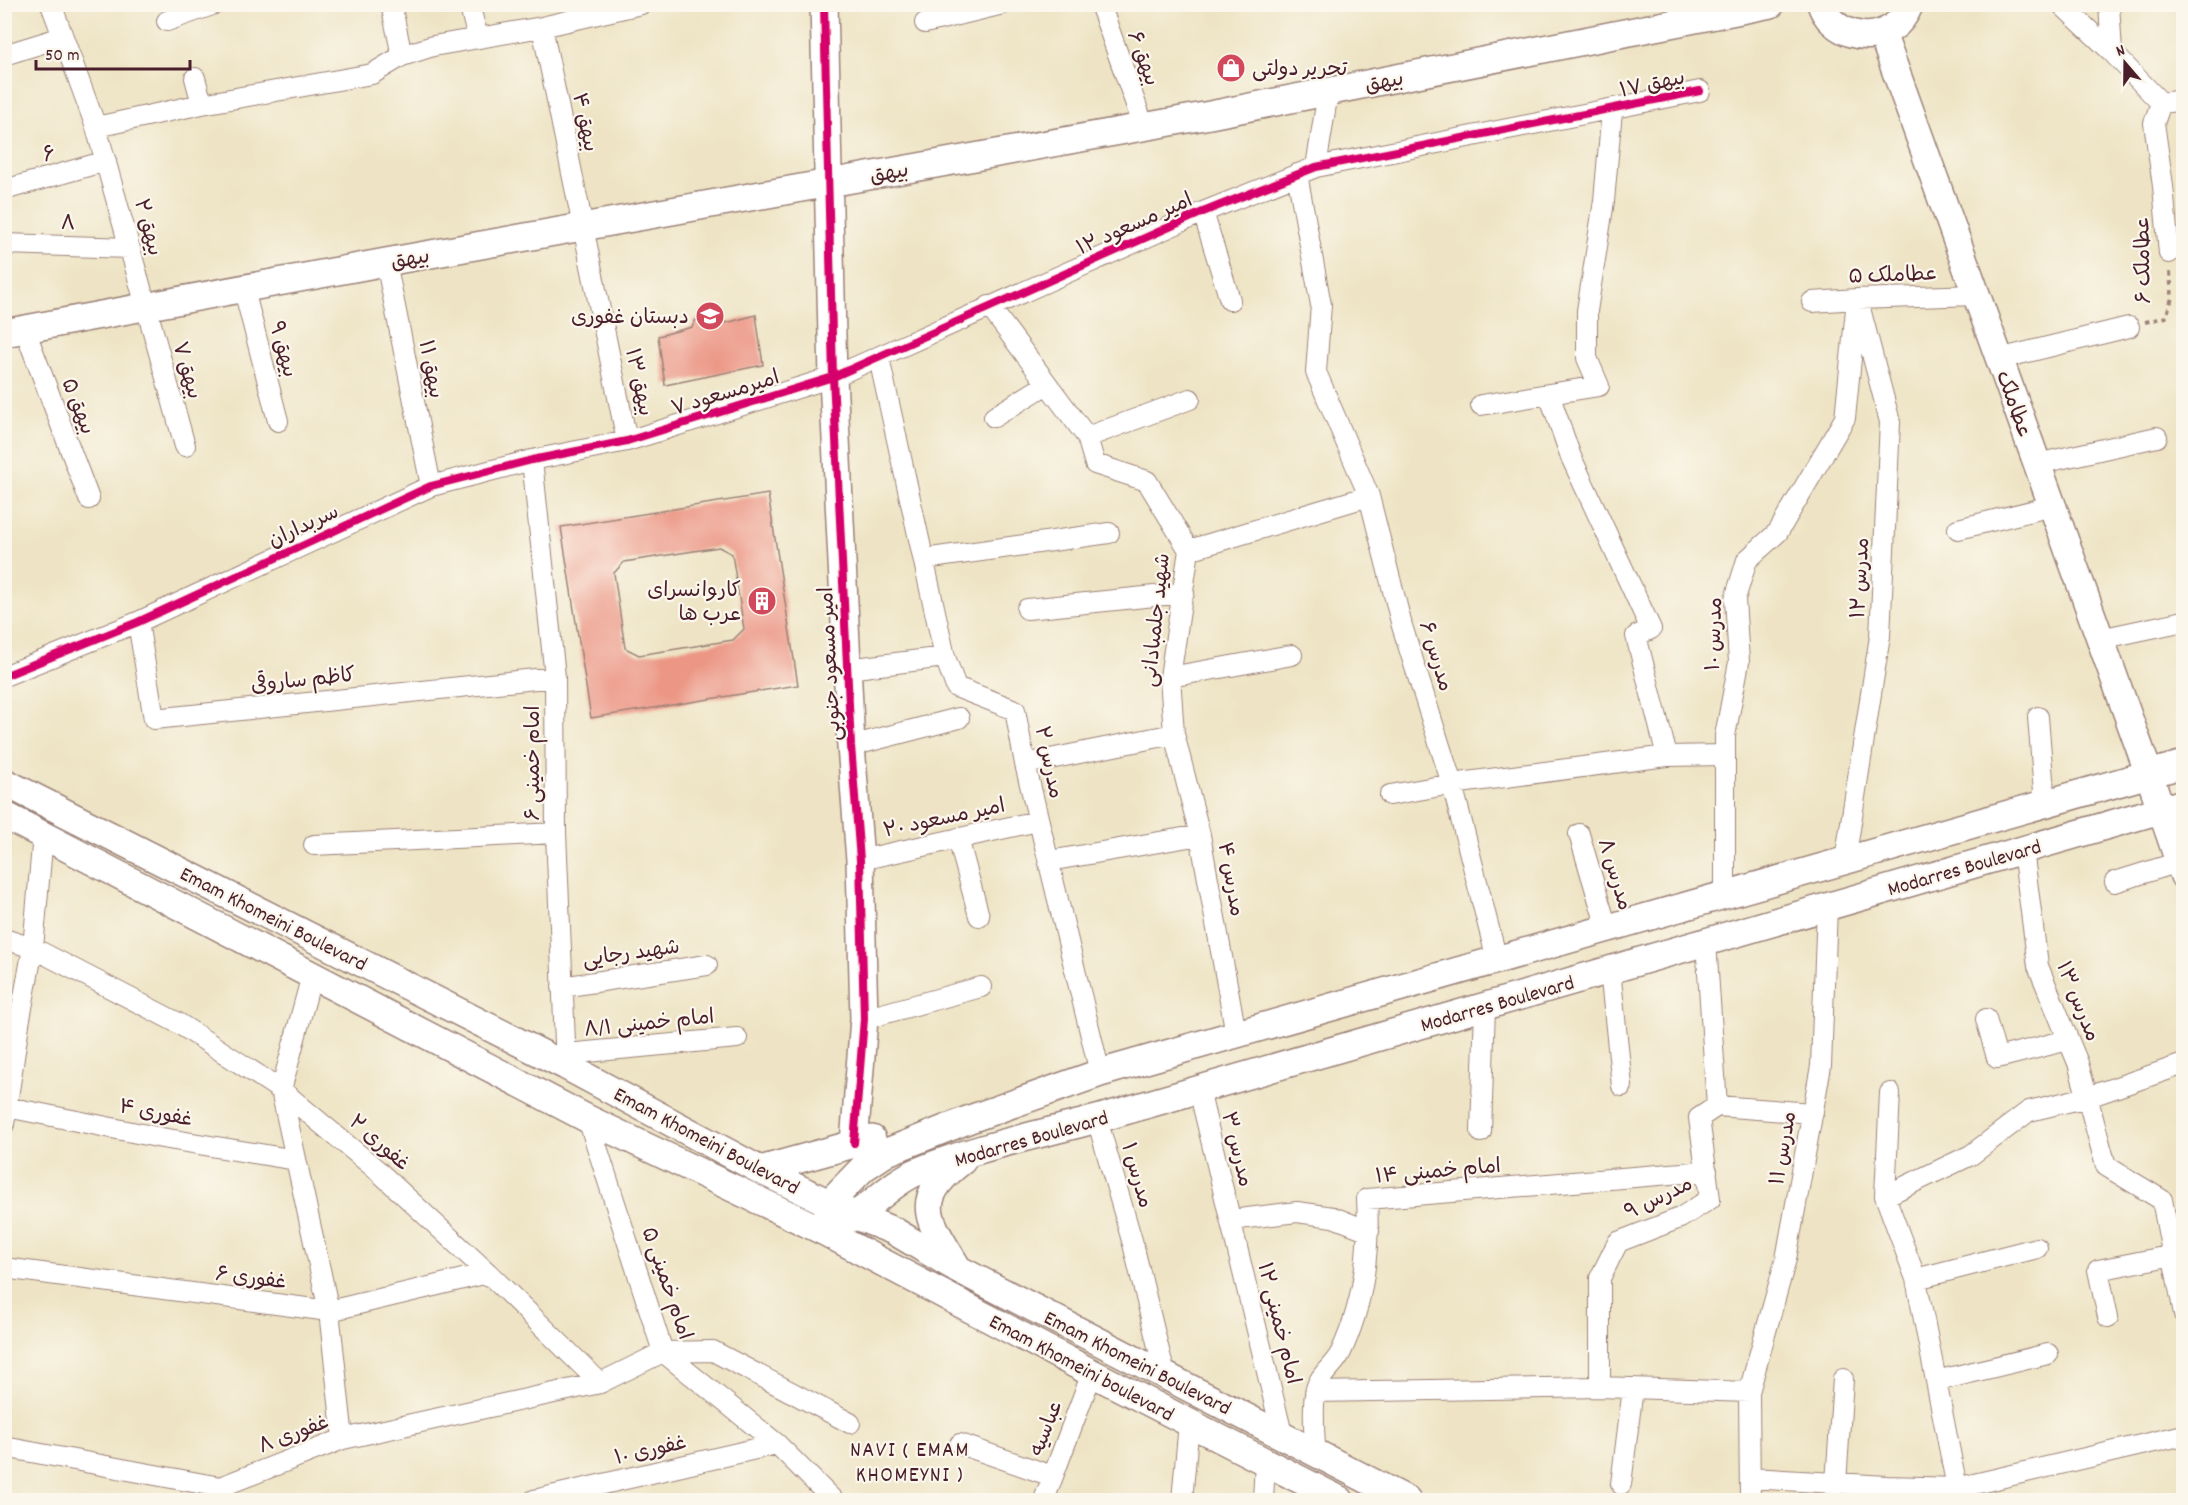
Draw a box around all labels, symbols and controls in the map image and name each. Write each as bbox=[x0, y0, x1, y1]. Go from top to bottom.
street label: بیهق ۶ bbox=[1117, 27, 1165, 91]
scale bar bbox=[36, 33, 190, 71]
north arrow bbox=[2095, 33, 2155, 93]
text: N bbox=[2113, 39, 2128, 63]
text: 50 m bbox=[45, 44, 80, 69]
shop icon: تحریر دولتی bbox=[1215, 52, 1247, 84]
place label: تحریر دولتی bbox=[1252, 56, 1348, 86]
street label: بیهق ۱۷ bbox=[1617, 64, 1688, 108]
street label: بیهق bbox=[1363, 65, 1407, 102]
street label: بیهق ۴ bbox=[562, 90, 604, 155]
street label: ۶ bbox=[40, 140, 60, 172]
street label: بیهق bbox=[868, 157, 911, 193]
street label: امیر مسعود ۱۲ bbox=[1072, 187, 1198, 265]
street label: بیهق ۲ bbox=[124, 196, 168, 260]
street label: ۸ bbox=[60, 210, 76, 240]
street label: عطاملک ۶ bbox=[2129, 216, 2161, 304]
street label: بیهق bbox=[389, 243, 432, 279]
street label: عطاملک ۵ bbox=[1848, 260, 1938, 294]
school or university icon: دبستان غفوری bbox=[694, 300, 726, 332]
place label: دبستان غفوری bbox=[571, 304, 689, 334]
street label: بیهق ۹ bbox=[259, 318, 303, 381]
street label: بیهق ۷ bbox=[163, 338, 208, 403]
street label: بیهق ۱۱ bbox=[409, 338, 449, 401]
street label: بیهق ۱۳ bbox=[615, 346, 659, 419]
street label: امیرمسعود ۷ bbox=[668, 364, 784, 426]
street label: عطاملک bbox=[1986, 367, 2038, 443]
street label: بیهق ۵ bbox=[52, 374, 101, 440]
street label: سربداران bbox=[264, 498, 345, 557]
street label: مدرس ۱۲ bbox=[1845, 537, 1879, 619]
street label: شهید جلمبادانی bbox=[1136, 552, 1180, 689]
place label: کاروانسرای عرب ها bbox=[647, 577, 741, 631]
building icon: کاروانسرای عرب ها bbox=[746, 585, 778, 617]
street label: امیر مسعود جنوبی bbox=[813, 586, 851, 742]
street label: مدرس ۱۰ bbox=[1700, 597, 1732, 672]
street label: مدرس ۶ bbox=[1409, 618, 1459, 696]
street label: کاظم ساروقی bbox=[249, 661, 357, 702]
street label: امام خمینی ۶ bbox=[520, 705, 550, 821]
street label: مدرس ۲ bbox=[1025, 724, 1069, 802]
street label: امیر مسعود ۲۰ bbox=[881, 792, 1008, 847]
street label: Modarres Boulevard bbox=[1884, 834, 2045, 906]
street label: مدرس ۸ bbox=[1588, 835, 1638, 915]
street label: مدرس ۴ bbox=[1208, 840, 1250, 919]
street label: Emam Khomeini Boulevard bbox=[174, 860, 371, 981]
street label: شهید رجایی bbox=[581, 933, 682, 977]
street label: مدرس ۱۳ bbox=[2047, 957, 2106, 1047]
street label: Modarres Boulevard bbox=[1417, 970, 1578, 1042]
street label: امام خمینی ۸/۱ bbox=[583, 1003, 716, 1047]
street label: Emam Khomeini Boulevard bbox=[607, 1081, 804, 1204]
street label: غفوری ۴ bbox=[116, 1093, 195, 1137]
street label: Modarres Boulevard bbox=[951, 1105, 1112, 1177]
street label: غفوری ۲ bbox=[341, 1109, 415, 1180]
street label: مدرس ۳ bbox=[1211, 1109, 1259, 1190]
street label: مدرس ۱۱ bbox=[1764, 1109, 1806, 1188]
street label: مدرس ۱ bbox=[1111, 1139, 1159, 1212]
street label: امام خمینی ۱۴ bbox=[1374, 1153, 1502, 1193]
street label: مدرس ۹ bbox=[1620, 1170, 1699, 1229]
street label: امام خمینی ۵ bbox=[632, 1224, 698, 1344]
street label: امام خمینی ۱۲ bbox=[1247, 1260, 1307, 1388]
street label: غفوری ۶ bbox=[213, 1261, 288, 1299]
street label: Emam Khomeini Boulevard bbox=[1038, 1304, 1235, 1425]
street label: Emam Khomeini boulevard bbox=[983, 1308, 1178, 1431]
street label: عباسیه bbox=[1024, 1397, 1072, 1461]
street label: غفوری ۸ bbox=[254, 1409, 334, 1463]
street label: غفوری ۱۰ bbox=[612, 1429, 690, 1475]
district label: NAVI ( EMAM KHOMEYNI ) bbox=[850, 1436, 970, 1492]

